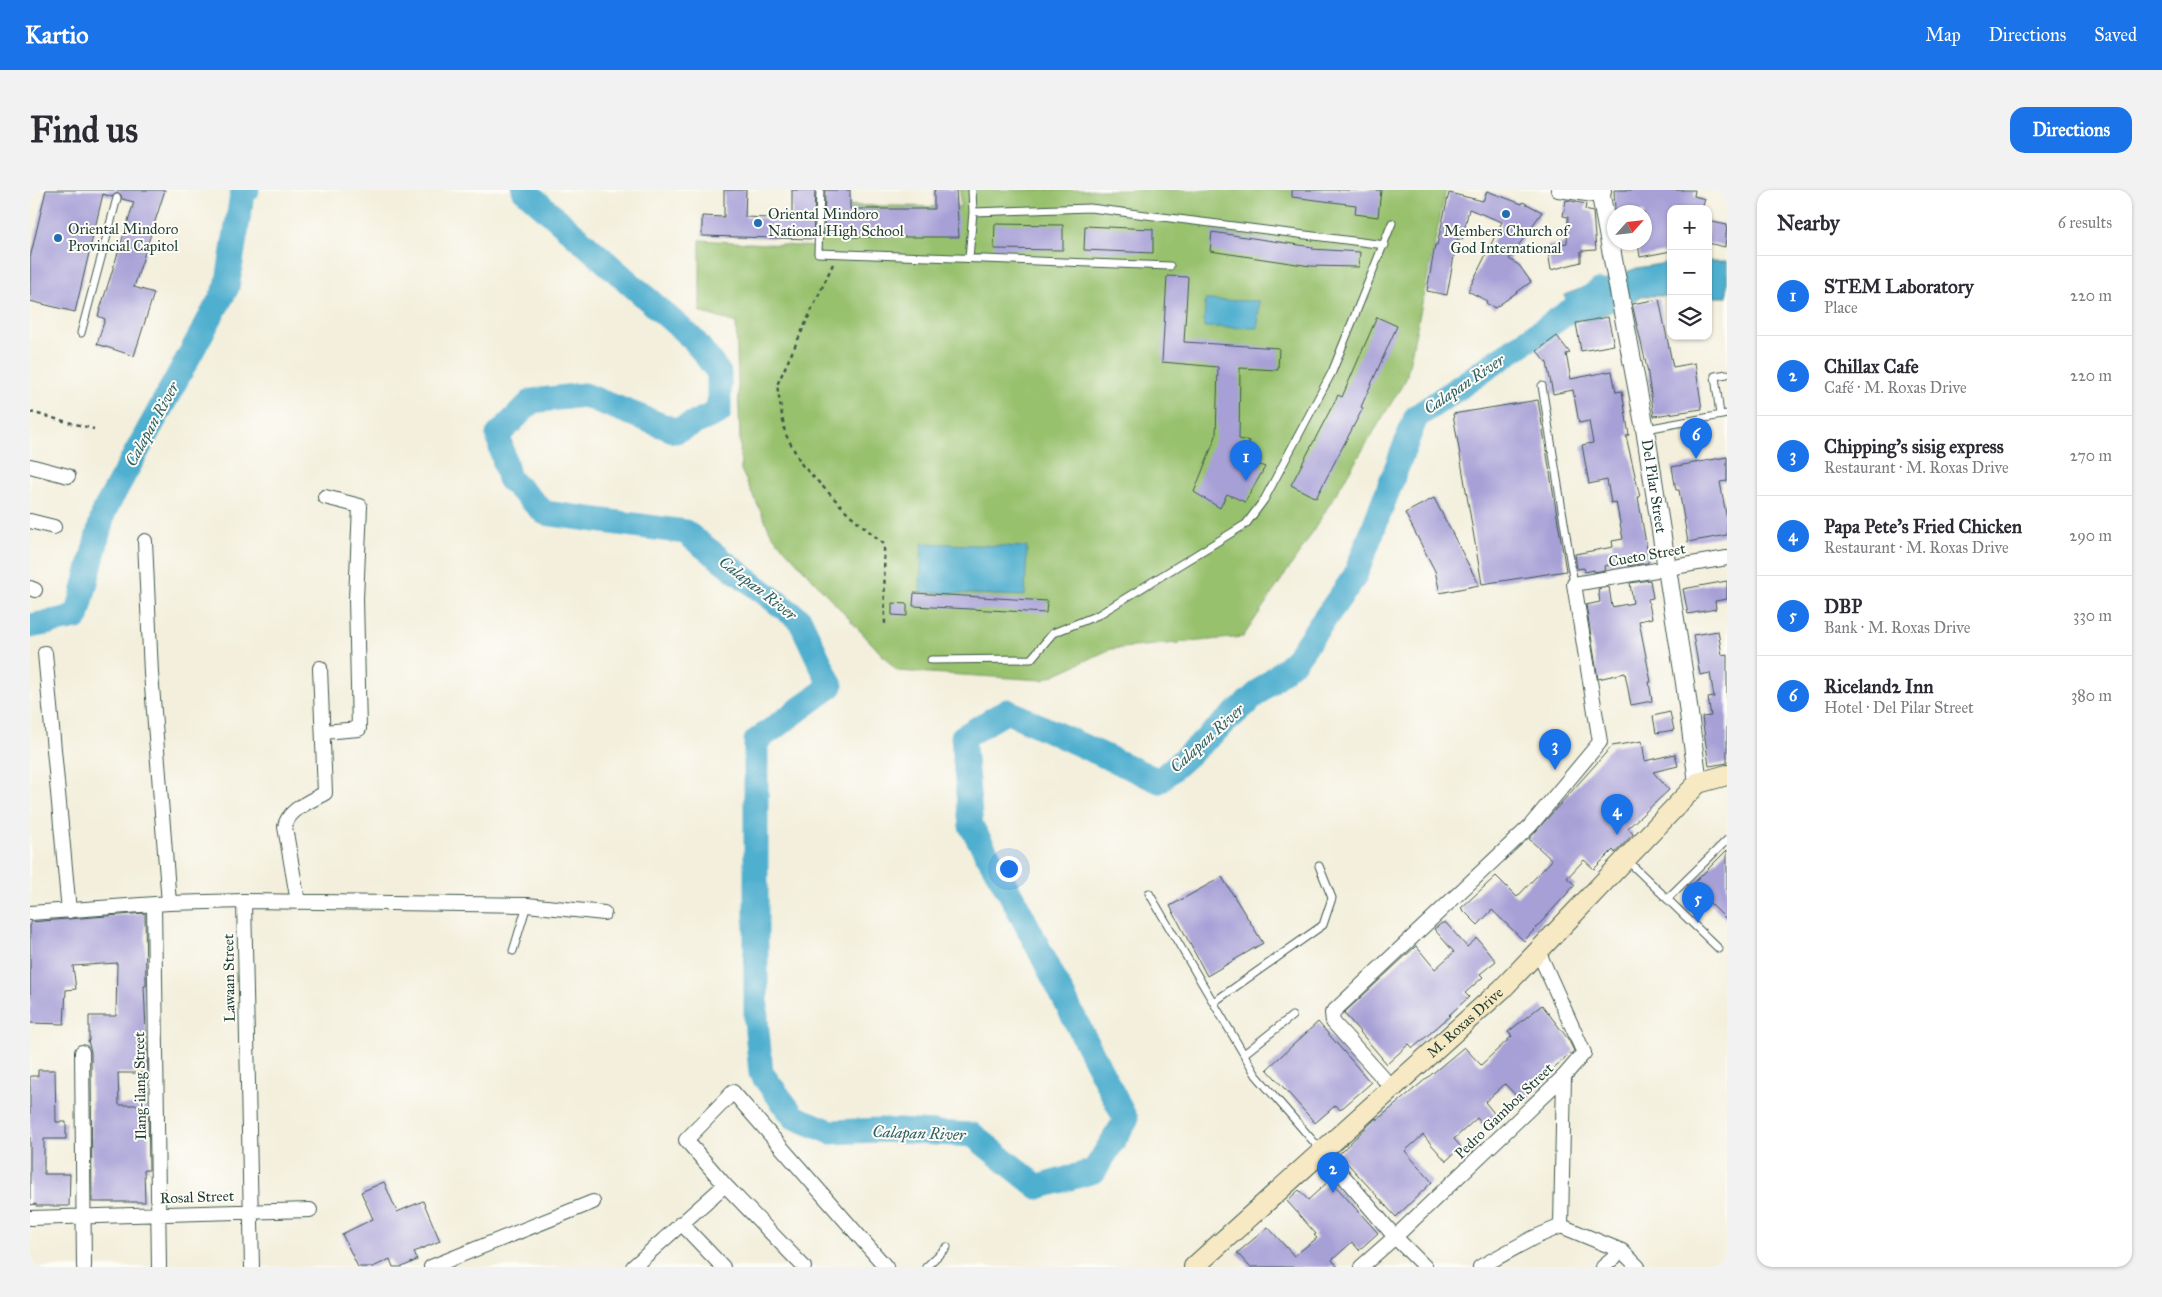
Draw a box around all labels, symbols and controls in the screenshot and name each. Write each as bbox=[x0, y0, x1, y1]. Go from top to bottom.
text: Kartio bbox=[25, 20, 88, 50]
text: Map bbox=[1925, 24, 1961, 46]
text: Directions bbox=[1989, 24, 2066, 46]
text: Saved bbox=[2094, 24, 2137, 46]
button: Directions bbox=[2010, 107, 2132, 153]
text: Find us bbox=[30, 109, 138, 152]
place label: Oriental Mindoro National High School bbox=[768, 205, 905, 240]
north arrow bbox=[1607, 205, 1652, 250]
map controls bbox=[1667, 205, 1712, 340]
button: + bbox=[1667, 205, 1712, 250]
marker: Members Church of God International bbox=[1500, 208, 1512, 220]
text: Nearby bbox=[1777, 210, 1840, 236]
text: 6 results bbox=[2058, 213, 2112, 232]
marker: Oriental Mindoro National High School bbox=[752, 217, 764, 229]
place label: Oriental Mindoro Provincial Capitol bbox=[68, 220, 179, 255]
place label: Members Church of God International bbox=[1444, 222, 1571, 257]
marker: Oriental Mindoro Provincial Capitol bbox=[52, 232, 64, 244]
button: − bbox=[1667, 250, 1712, 295]
text: STEM Laboratory bbox=[1824, 275, 1974, 298]
text: 1 bbox=[1790, 286, 1796, 305]
text: 220 m bbox=[2070, 286, 2112, 305]
button: layers bbox=[1667, 295, 1712, 340]
text: Place bbox=[1824, 298, 1858, 317]
water label: Calapan River bbox=[1420, 349, 1510, 419]
text: Chillax Cafe bbox=[1824, 355, 1919, 378]
text: 2 bbox=[1789, 366, 1797, 385]
text: 220 m bbox=[2070, 366, 2112, 385]
water label: Calapan River bbox=[121, 377, 184, 470]
text: Café · M. Roxas Drive bbox=[1824, 378, 1967, 397]
pin: 6 bbox=[1680, 418, 1712, 459]
text: Chipping's sisig express bbox=[1824, 435, 2004, 458]
street label: Del Pilar Street bbox=[1638, 438, 1670, 535]
pin: 1 bbox=[1230, 440, 1262, 481]
text: 3 bbox=[1790, 446, 1796, 465]
text: 270 m bbox=[2070, 446, 2112, 465]
text: Restaurant · M. Roxas Drive bbox=[1824, 458, 2009, 477]
text: Papa Pete’s Fried Chicken bbox=[1824, 515, 2022, 538]
text: 4 bbox=[1789, 526, 1797, 545]
text: 290 m bbox=[2069, 526, 2112, 545]
text: Restaurant · M. Roxas Drive bbox=[1824, 538, 2009, 557]
street label: Cueto Street bbox=[1607, 539, 1688, 571]
water label: Calapan River bbox=[715, 552, 802, 626]
text: DBP bbox=[1824, 595, 1862, 618]
text: 5 bbox=[1789, 606, 1797, 625]
text: 330 m bbox=[2073, 606, 2112, 625]
text: Bank · M. Roxas Drive bbox=[1824, 618, 1970, 637]
text: Riceland2 Inn bbox=[1824, 675, 1934, 698]
text: 6 bbox=[1789, 686, 1797, 705]
text: 380 m bbox=[2071, 686, 2112, 705]
text: Hotel · Del Pilar Street bbox=[1824, 698, 1974, 717]
water label: Calapan River bbox=[1166, 699, 1250, 777]
pin: 3 bbox=[1539, 729, 1571, 770]
pin: 4 bbox=[1601, 794, 1633, 835]
your location bbox=[996, 856, 1022, 882]
pin: 5 bbox=[1682, 882, 1714, 923]
street label: Lawaan Street bbox=[219, 933, 239, 1022]
street label: M. Roxas Drive bbox=[1423, 983, 1507, 1061]
street label: Ilang-ilang Street bbox=[130, 1031, 150, 1140]
street label: Pedro Gamboa Street bbox=[1451, 1059, 1558, 1163]
water label: Calapan River bbox=[872, 1122, 967, 1145]
pin: 2 bbox=[1317, 1152, 1349, 1193]
street label: Rosal Street bbox=[159, 1187, 235, 1207]

